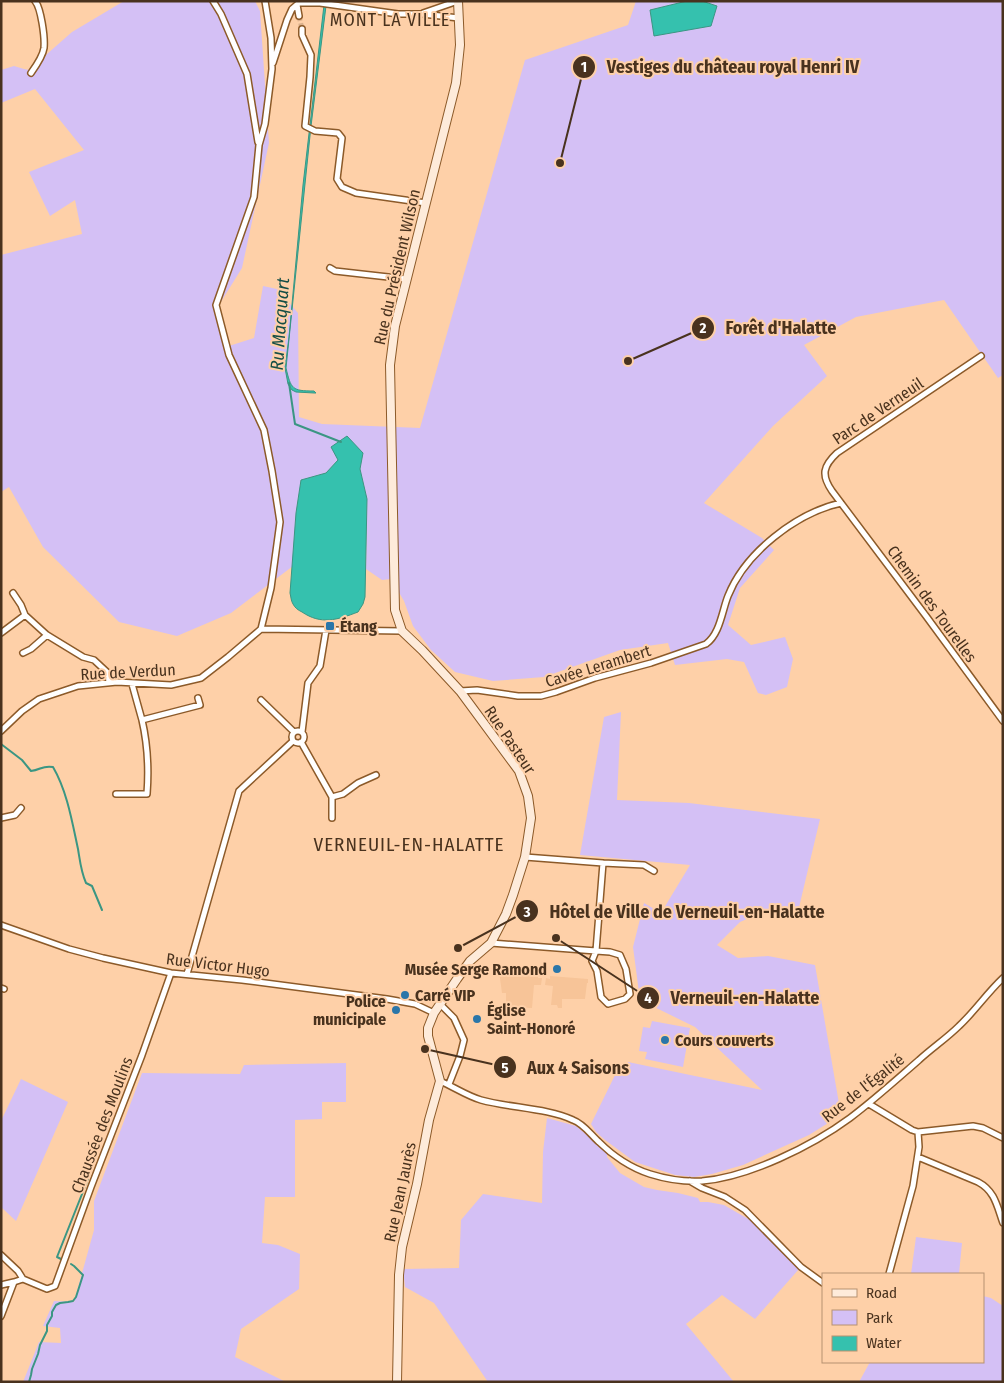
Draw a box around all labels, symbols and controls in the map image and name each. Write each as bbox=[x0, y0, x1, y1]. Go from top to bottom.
district label: MONT LA VILLE bbox=[330, 9, 450, 31]
callout: Vestiges du château royal Henri IV bbox=[571, 50, 869, 83]
text: Vestiges du château royal Henri IV bbox=[606, 56, 860, 78]
text: 1 bbox=[581, 58, 587, 76]
street label: Rue du Président Wilson bbox=[370, 187, 424, 347]
water label: Ru Macquart bbox=[266, 277, 294, 371]
callout: Forêt d'Halatte bbox=[691, 311, 847, 344]
text: Forêt d'Halatte bbox=[726, 317, 836, 339]
text: 2 bbox=[699, 319, 707, 337]
street label: Parc de Verneuil bbox=[829, 374, 927, 448]
street label: Chemin des Tourelles bbox=[883, 542, 981, 666]
place label: Étang bbox=[340, 616, 377, 636]
marker: Étang bbox=[324, 620, 336, 632]
street label: Cavée Lerambert bbox=[543, 641, 654, 691]
street label: Rue de Verdun bbox=[80, 660, 176, 684]
street label: Rue Pasteur bbox=[480, 702, 540, 778]
district label: VERNEUIL-EN-HALATTE bbox=[314, 833, 505, 856]
callout: Hôtel de Ville de Verneuil-en-Halatte bbox=[514, 895, 834, 928]
text: Hôtel de Ville de Verneuil-en-Halatte bbox=[549, 901, 825, 923]
text: 3 bbox=[522, 903, 531, 921]
street label: Rue Victor Hugo bbox=[165, 949, 271, 981]
place label: Musée Serge Ramond bbox=[405, 960, 547, 979]
marker: Musée Serge Ramond bbox=[551, 963, 563, 975]
callout: Verneuil-en-Halatte bbox=[635, 981, 829, 1014]
place label: Carré VIP bbox=[415, 986, 476, 1005]
text: Verneuil-en-Halatte bbox=[670, 987, 819, 1009]
marker: Carré VIP bbox=[399, 989, 411, 1001]
text: 4 bbox=[644, 989, 652, 1007]
place label: Police municipale bbox=[313, 992, 386, 1029]
place label: Église Saint-Honoré bbox=[487, 1000, 575, 1038]
marker: Police municipale bbox=[390, 1004, 402, 1016]
marker: Église Saint-Honoré bbox=[471, 1013, 483, 1025]
place label: Cours couverts bbox=[675, 1031, 773, 1050]
marker: Cours couverts bbox=[659, 1034, 671, 1046]
street label: Rue de l'Égalité bbox=[818, 1050, 908, 1126]
callout: Aux 4 Saisons bbox=[492, 1051, 639, 1084]
street label: Chaussée des Moulins bbox=[67, 1054, 137, 1196]
text: Aux 4 Saisons bbox=[526, 1057, 629, 1079]
text: 5 bbox=[501, 1059, 509, 1077]
street label: Rue Jean Jaurès bbox=[380, 1140, 420, 1244]
legend bbox=[822, 1273, 984, 1363]
text: Road bbox=[866, 1284, 897, 1302]
text: Park bbox=[866, 1309, 893, 1327]
text: Water bbox=[866, 1334, 902, 1352]

